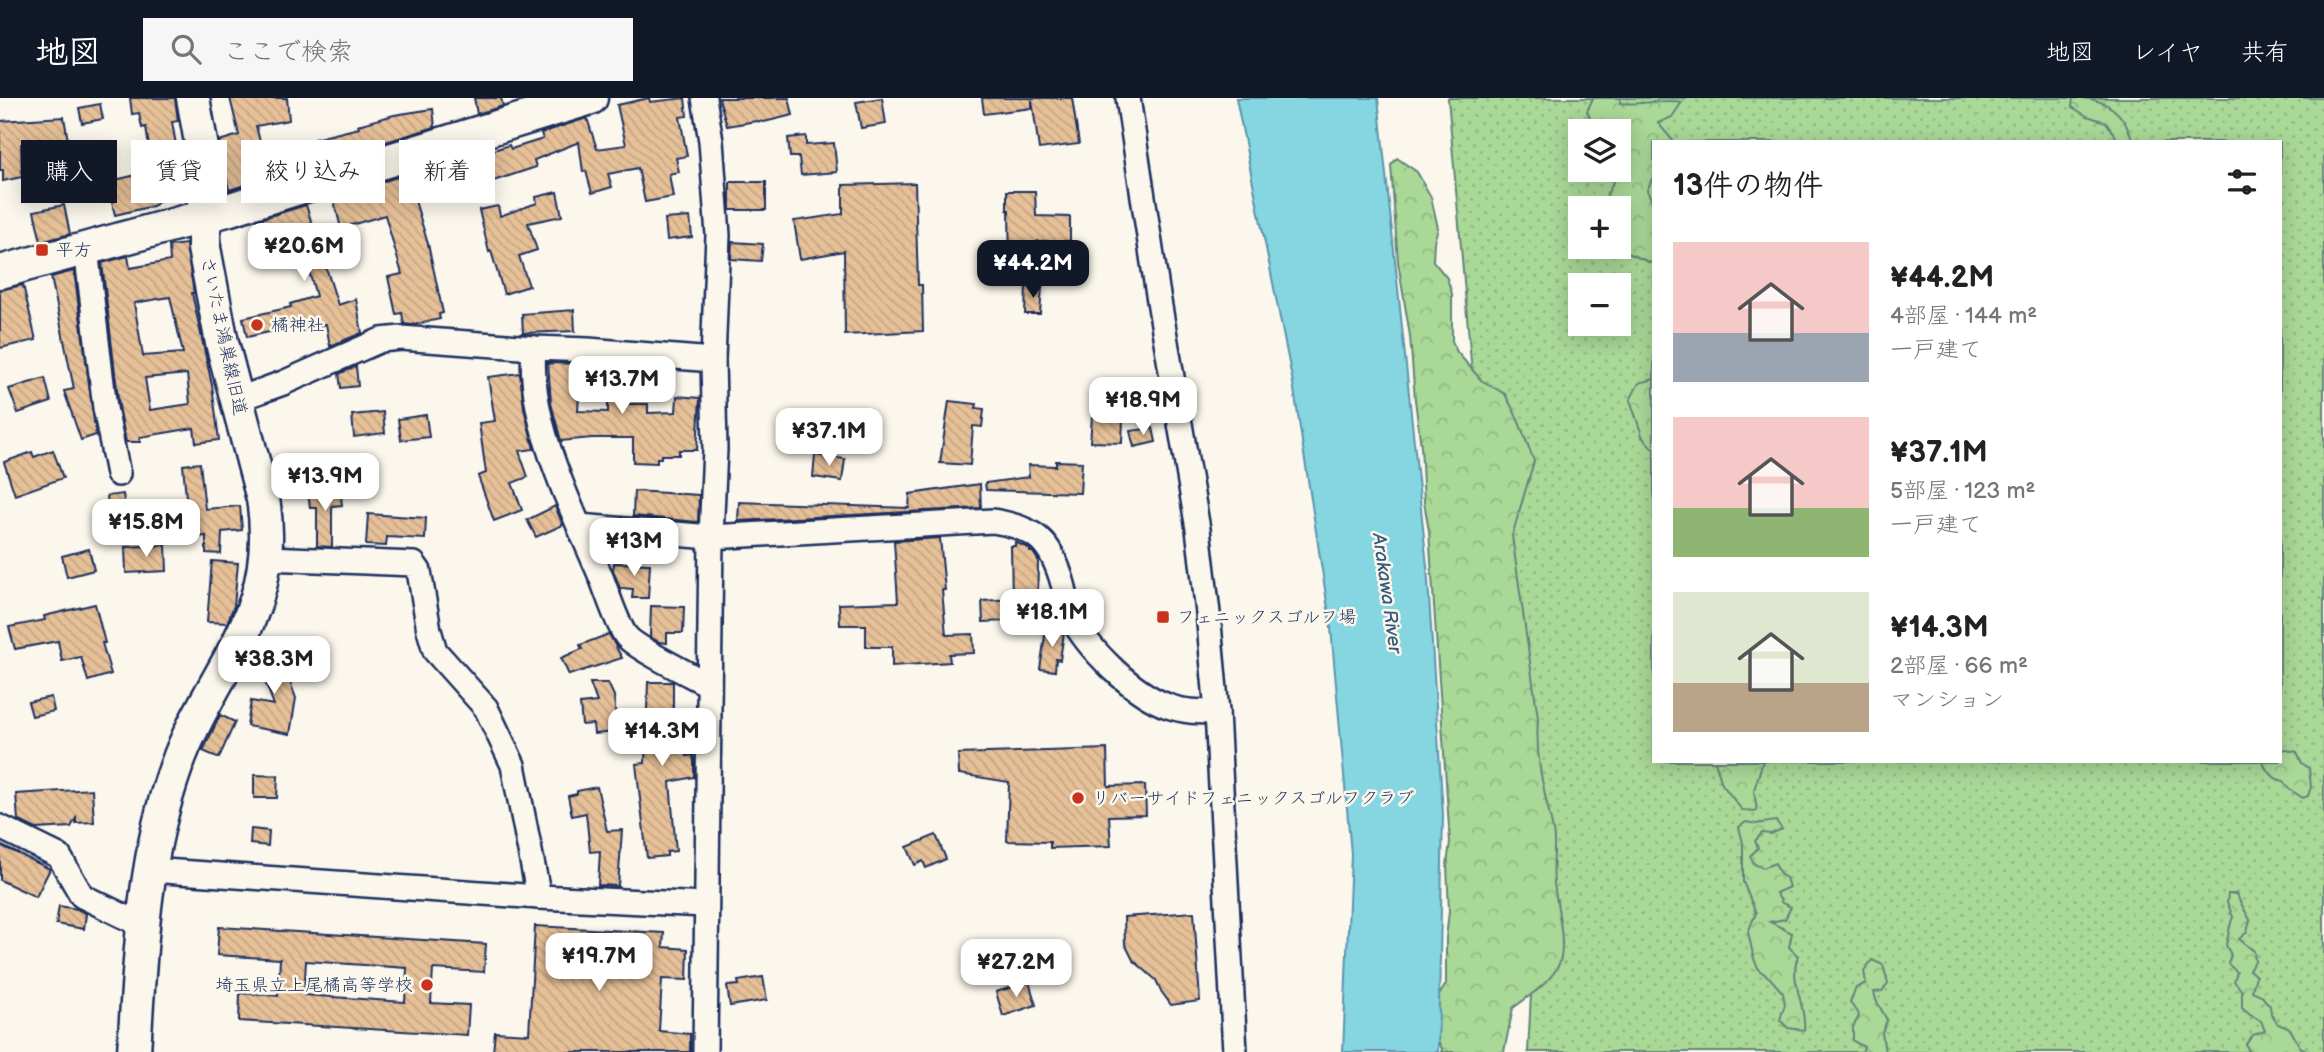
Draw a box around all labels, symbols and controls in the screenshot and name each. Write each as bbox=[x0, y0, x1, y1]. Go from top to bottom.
search box bbox=[143, 18, 633, 81]
icon: search bbox=[167, 30, 205, 68]
text: 地図 bbox=[35, 33, 101, 73]
text: ここで検索 bbox=[223, 37, 353, 68]
text: 地図 bbox=[2046, 38, 2094, 67]
text: レイヤ bbox=[2132, 38, 2203, 67]
text: 共有 bbox=[2241, 38, 2289, 67]
map controls bbox=[1568, 119, 1631, 336]
button: layers bbox=[1568, 119, 1631, 182]
chip: 購入 bbox=[21, 140, 117, 203]
chip: 賃貸 bbox=[131, 140, 227, 203]
chip: 絞り込み bbox=[241, 140, 385, 203]
chip: 新着 bbox=[399, 140, 495, 203]
icon: filters bbox=[2223, 163, 2261, 201]
text: 13件の物件 bbox=[1673, 168, 1823, 204]
button: + bbox=[1568, 196, 1631, 259]
pin: ¥20.6M bbox=[247, 223, 361, 283]
text: ¥20.6M bbox=[264, 232, 344, 260]
place label: 平方 bbox=[56, 240, 92, 261]
pin: ¥44.2M bbox=[976, 240, 1090, 300]
marker: 平方 bbox=[34, 242, 50, 258]
text: ¥44.2M bbox=[993, 249, 1073, 277]
street label: さいたま鴻巣線旧道 bbox=[196, 255, 251, 417]
text: ¥44.2M bbox=[1890, 260, 1994, 296]
icon: home bbox=[1729, 270, 1813, 354]
button: − bbox=[1568, 273, 1631, 336]
text: 4部屋 · 144 m² bbox=[1890, 302, 2037, 330]
place label: 橘神社 bbox=[271, 315, 325, 336]
marker: 橘神社 bbox=[249, 317, 265, 333]
text: 一戸建て bbox=[1890, 336, 1982, 364]
pin: ¥13.7M bbox=[565, 356, 679, 416]
text: ¥13.7M bbox=[585, 365, 659, 393]
pin: ¥18.9M bbox=[1086, 378, 1200, 437]
text: ¥18.9M bbox=[1105, 386, 1181, 414]
pin: ¥37.1M bbox=[772, 408, 886, 468]
text: ¥37.1M bbox=[792, 417, 866, 445]
text: ¥37.1M bbox=[1890, 435, 1988, 471]
icon: home bbox=[1729, 445, 1813, 529]
pin: ¥13.9M bbox=[268, 454, 382, 513]
text: ¥13.9M bbox=[287, 462, 363, 490]
text: 5部屋 · 123 m² bbox=[1890, 477, 2036, 505]
pin: ¥15.8M bbox=[89, 500, 203, 559]
text: ¥15.8M bbox=[108, 508, 184, 536]
text: 一戸建て bbox=[1890, 511, 1982, 539]
pin: ¥13M bbox=[593, 518, 675, 578]
text: ¥13M bbox=[605, 527, 663, 555]
water label: Arakawa River bbox=[1367, 531, 1406, 656]
pin: ¥18.1M bbox=[995, 589, 1109, 649]
text: ¥18.1M bbox=[1016, 598, 1088, 626]
place label: フェニックスゴルフ場 bbox=[1177, 607, 1356, 628]
marker: フェニックスゴルフ場 bbox=[1155, 609, 1171, 625]
text: ¥14.3M bbox=[1890, 610, 1989, 646]
icon: home bbox=[1729, 620, 1813, 704]
pin: ¥38.3M bbox=[217, 636, 331, 696]
text: ¥38.3M bbox=[234, 645, 314, 673]
text: 2部屋 · 66 m² bbox=[1890, 652, 2028, 680]
text: マンション bbox=[1890, 686, 2004, 714]
pin: ¥14.3M bbox=[605, 708, 719, 768]
text: ¥14.3M bbox=[624, 717, 700, 745]
place label: リバーサイドフェニックスゴルフクラブ bbox=[1092, 788, 1414, 809]
marker: リバーサイドフェニックスゴルフクラブ bbox=[1070, 790, 1086, 806]
pin: ¥19.7M bbox=[542, 934, 656, 993]
pin: ¥27.2M bbox=[959, 940, 1073, 999]
text: ¥19.7M bbox=[562, 942, 636, 970]
text: ¥27.2M bbox=[977, 948, 1055, 976]
place label: 埼玉県立上尾橘高等学校 bbox=[215, 975, 413, 996]
marker: 埼玉県立上尾橘高等学校 bbox=[419, 977, 435, 993]

